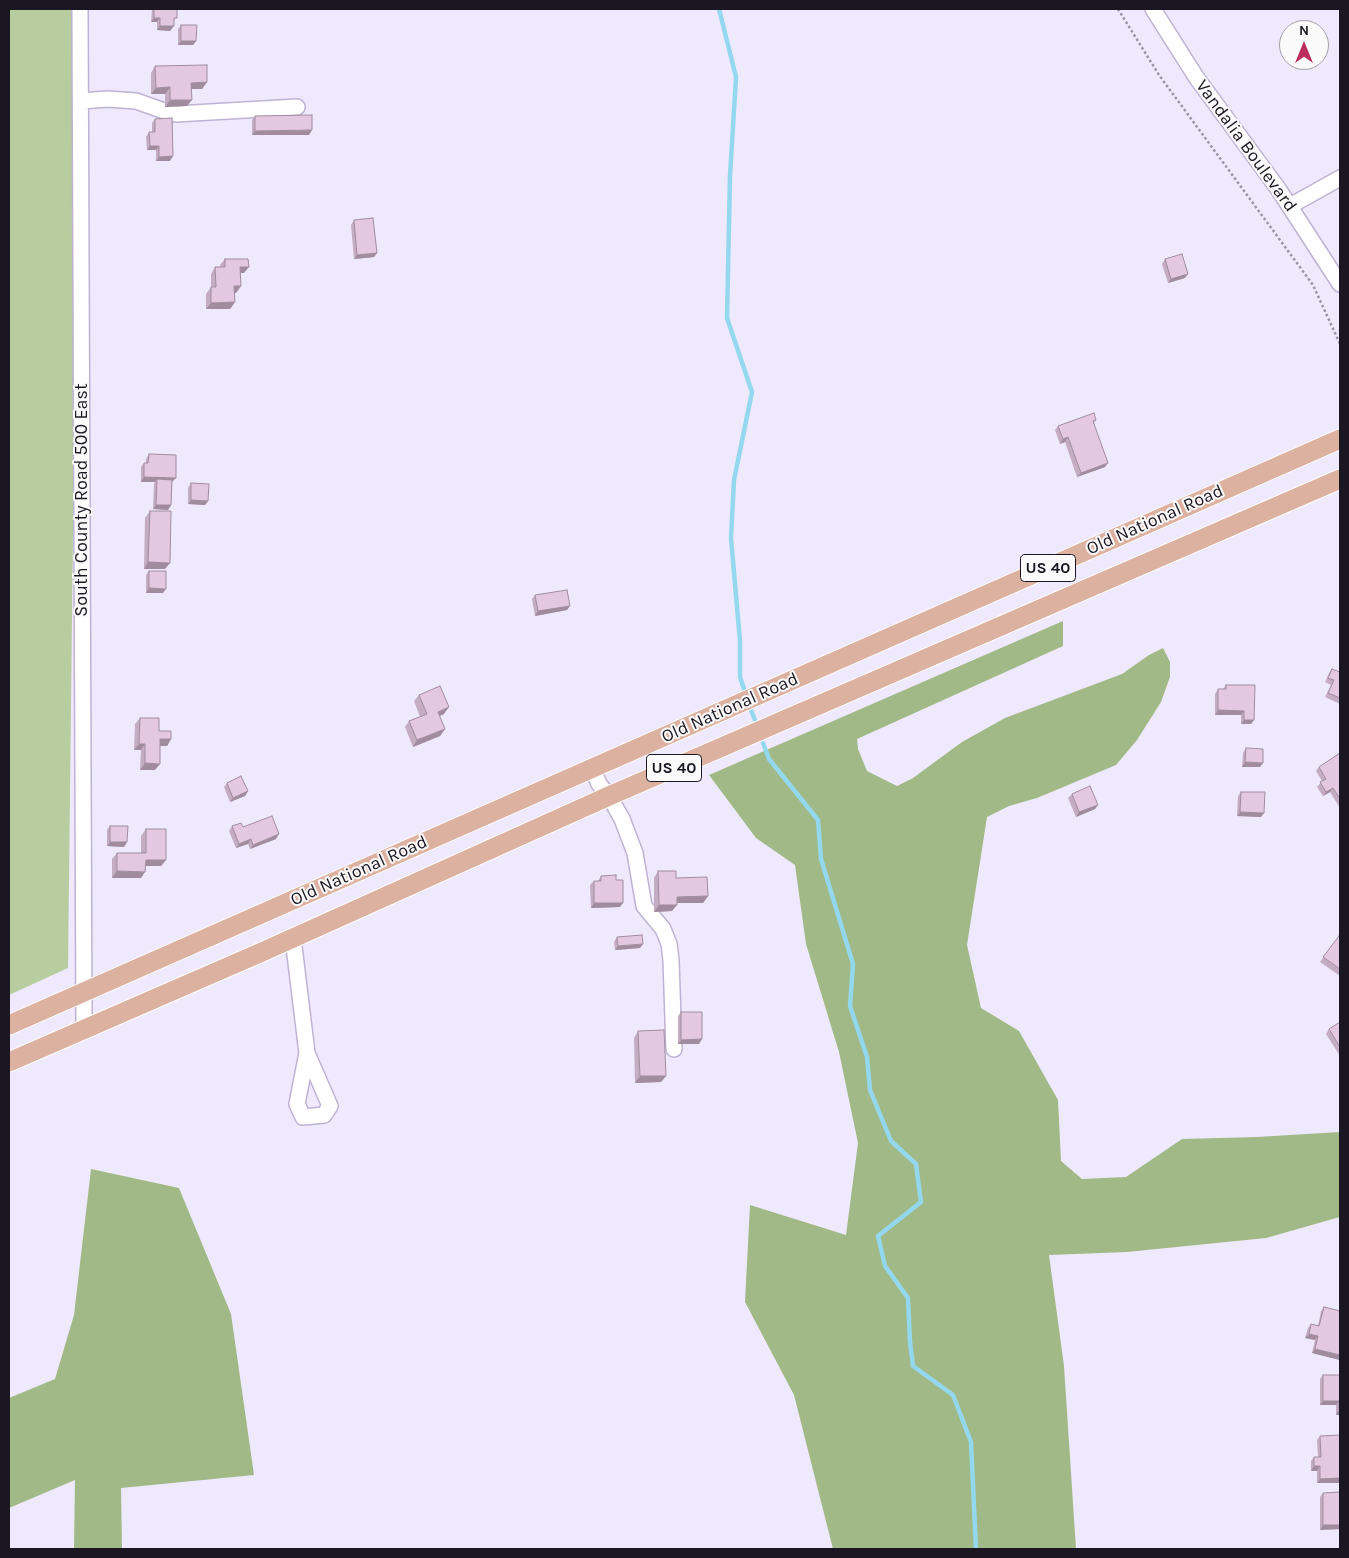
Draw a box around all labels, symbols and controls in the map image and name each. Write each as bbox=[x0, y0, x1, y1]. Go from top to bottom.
north arrow bbox=[1279, 20, 1329, 70]
text: N bbox=[1299, 22, 1309, 39]
street label: Vandalia Boulevard bbox=[1191, 76, 1301, 216]
street label: South County Road 500 East bbox=[71, 383, 93, 617]
street label: Old National Road bbox=[1083, 480, 1227, 560]
road number: US 40 bbox=[1020, 554, 1076, 582]
street label: Old National Road bbox=[658, 668, 802, 748]
road number: US 40 bbox=[646, 754, 702, 781]
street label: Old National Road bbox=[287, 831, 431, 911]

